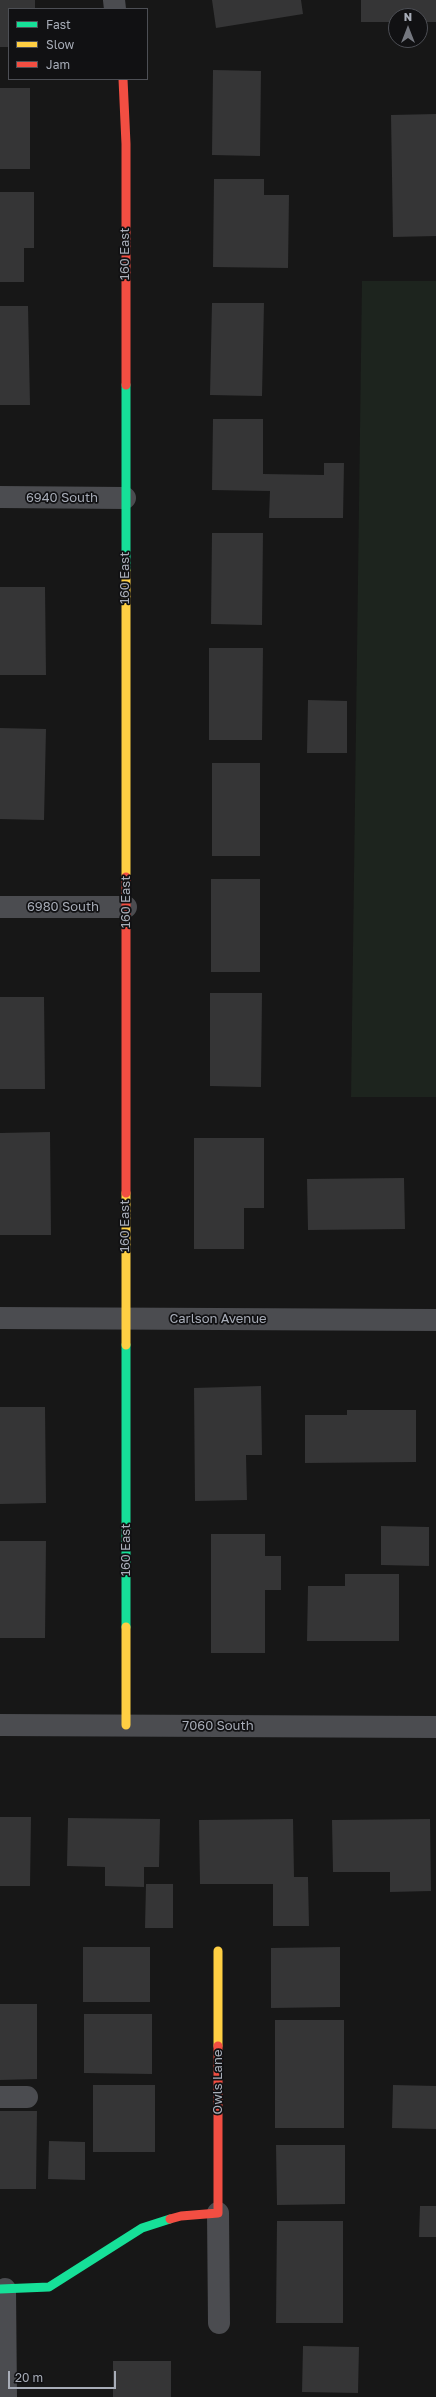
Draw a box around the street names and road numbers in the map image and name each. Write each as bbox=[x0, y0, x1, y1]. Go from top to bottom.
street label: 160 East bbox=[117, 228, 133, 280]
street label: 6940 South bbox=[26, 490, 98, 506]
street label: 160 East bbox=[117, 552, 133, 604]
street label: 160 East bbox=[118, 876, 134, 928]
street label: 6980 South bbox=[27, 899, 99, 915]
street label: 160 East bbox=[117, 1200, 133, 1252]
street label: Carlson Avenue bbox=[169, 1311, 267, 1327]
street label: 160 East bbox=[118, 1524, 134, 1576]
street label: 7060 South bbox=[182, 1718, 254, 1734]
street label: Owls Lane bbox=[210, 2050, 226, 2114]

